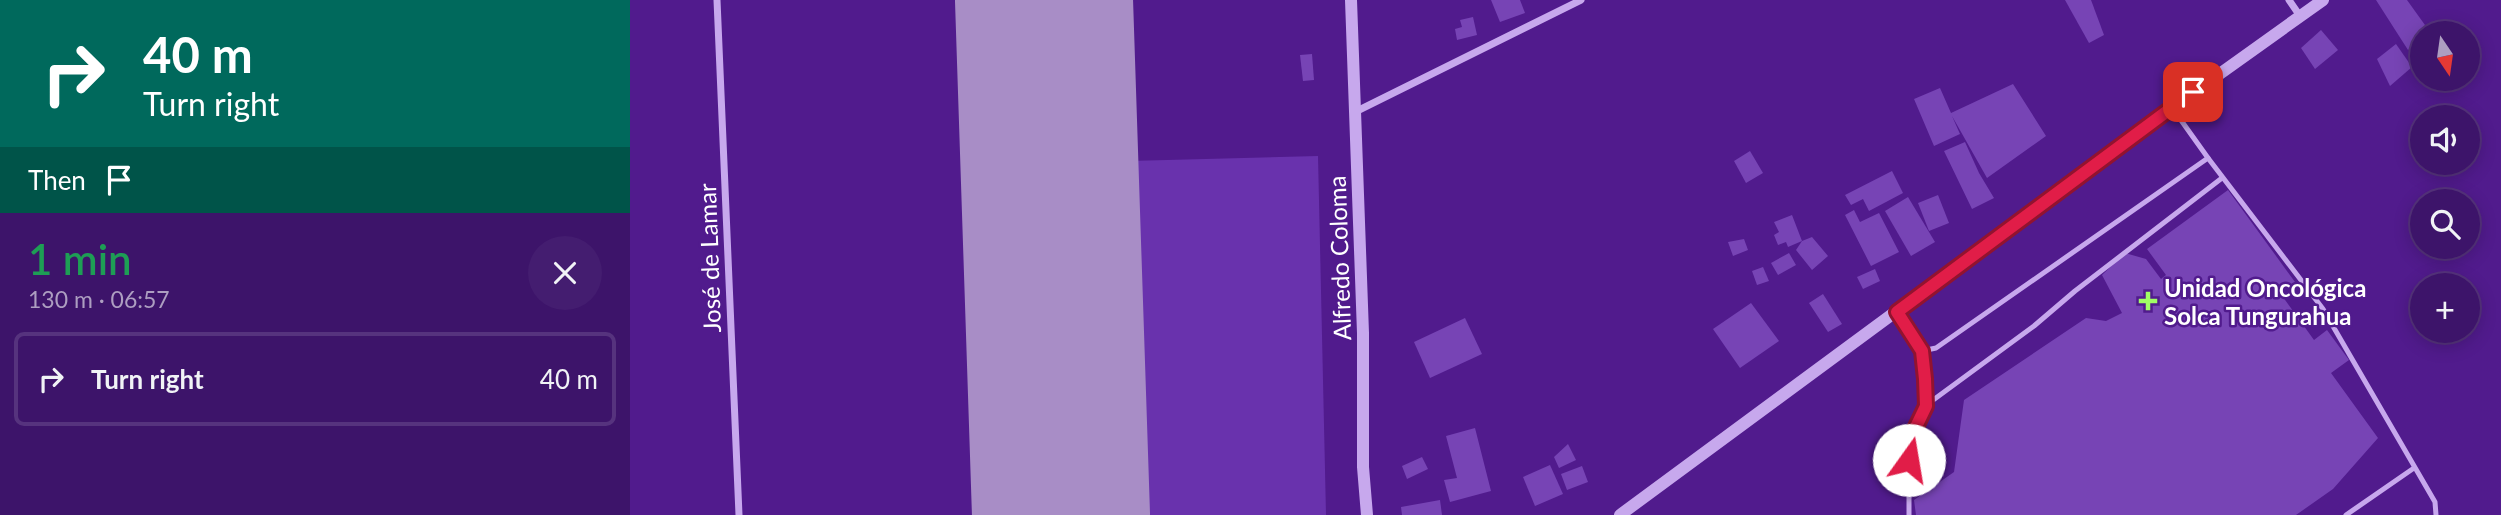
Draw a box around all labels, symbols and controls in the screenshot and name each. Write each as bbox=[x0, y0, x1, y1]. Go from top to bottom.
north arrow bbox=[2410, 21, 2480, 91]
map controls bbox=[2410, 21, 2480, 343]
text: 40 m bbox=[143, 25, 253, 83]
icon: right bbox=[28, 28, 119, 119]
pin bbox=[2163, 62, 2223, 122]
icon: arrive bbox=[2174, 73, 2212, 111]
text: Turn right bbox=[143, 84, 279, 123]
button: sound bbox=[2410, 105, 2480, 175]
icon: arrive bbox=[100, 161, 138, 199]
text: Then bbox=[28, 164, 86, 196]
street label: Alfredo Coloma bbox=[1322, 175, 1356, 341]
street label: José de Lamar bbox=[692, 183, 726, 333]
button: search bbox=[2410, 189, 2480, 259]
text: 1 min bbox=[28, 234, 132, 284]
button: close bbox=[528, 236, 602, 310]
place label: Unidad Oncológica Solca Tungurahua bbox=[2164, 273, 2366, 330]
button: + bbox=[2410, 273, 2480, 343]
text: 130 m · 06:57 bbox=[28, 285, 170, 313]
marker: Unidad Oncológica Solca Tungurahua bbox=[2138, 291, 2158, 311]
icon: right bbox=[32, 360, 70, 398]
text: Turn right bbox=[91, 363, 204, 395]
text: 40 m bbox=[540, 363, 598, 395]
position arrow bbox=[1872, 423, 1946, 497]

